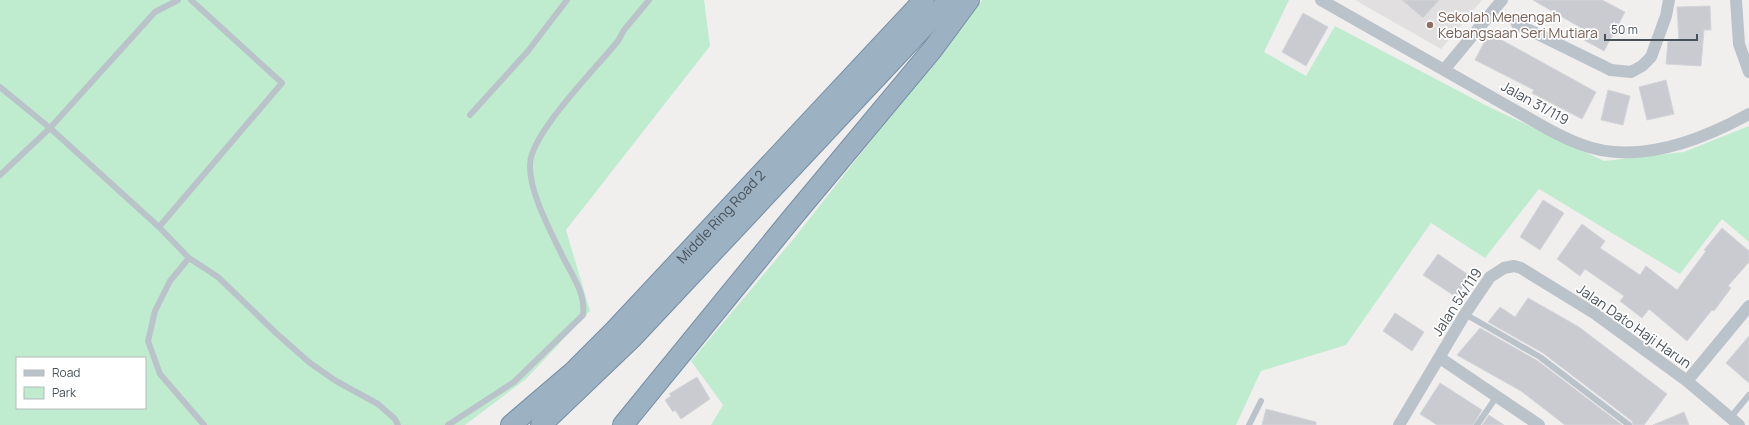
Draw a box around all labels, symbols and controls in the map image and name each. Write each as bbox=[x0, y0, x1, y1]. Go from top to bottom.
place label: Sekolah Menengah Kebangsaan Seri Mutiara bbox=[1438, 7, 1598, 42]
scale bar bbox=[1605, 16, 1697, 42]
marker: Sekolah Menengah Kebangsaan Seri Mutiara bbox=[1425, 20, 1435, 30]
text: 50 m bbox=[1611, 21, 1638, 38]
street label: Jalan 31/119 bbox=[1498, 76, 1573, 129]
street label: Middle Ring Road 2 bbox=[672, 166, 769, 267]
street label: Jalan 54/119 bbox=[1427, 264, 1486, 340]
street label: Jalan Dato Haji Harun bbox=[1573, 279, 1695, 372]
legend bbox=[16, 357, 146, 409]
text: Road bbox=[52, 364, 80, 381]
text: Park bbox=[52, 384, 77, 401]

